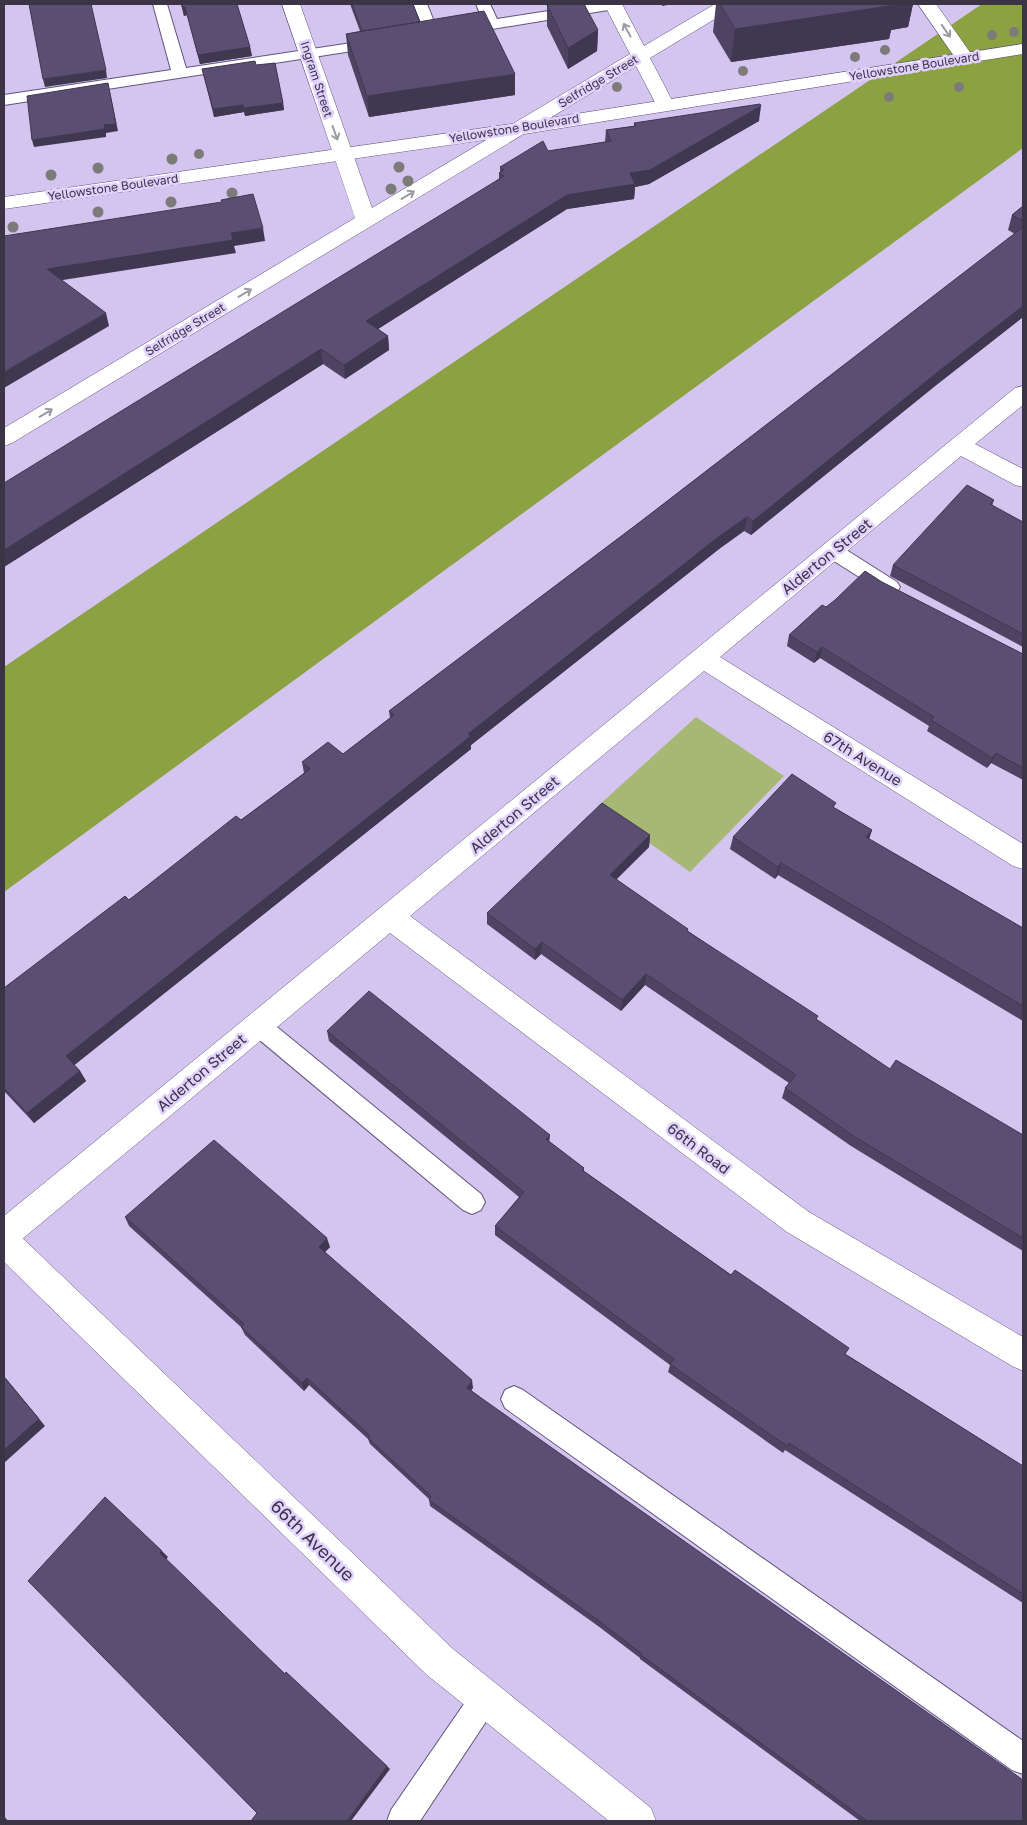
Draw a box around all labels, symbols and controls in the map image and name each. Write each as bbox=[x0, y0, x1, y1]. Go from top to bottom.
one-way arrow bbox=[622, 22, 632, 37]
one-way arrow bbox=[941, 24, 951, 38]
street label: Ingram Street bbox=[298, 39, 336, 119]
street label: Yellowstone Boulevard bbox=[848, 48, 980, 84]
street label: Selfridge Street bbox=[555, 51, 641, 111]
street label: Yellowstone Boulevard bbox=[448, 110, 580, 146]
one-way arrow bbox=[330, 125, 340, 141]
street label: Yellowstone Boulevard bbox=[47, 170, 179, 204]
one-way arrow bbox=[400, 190, 414, 200]
one-way arrow bbox=[237, 288, 251, 298]
street label: Selfridge Street bbox=[142, 299, 228, 359]
one-way arrow bbox=[38, 408, 52, 418]
street label: Alderton Street bbox=[777, 514, 875, 598]
street label: 67th Avenue bbox=[821, 727, 906, 789]
street label: Alderton Street bbox=[466, 771, 562, 857]
street label: Alderton Street bbox=[153, 1029, 249, 1115]
street label: 66th Road bbox=[664, 1119, 734, 1177]
street label: 66th Avenue bbox=[266, 1495, 360, 1585]

